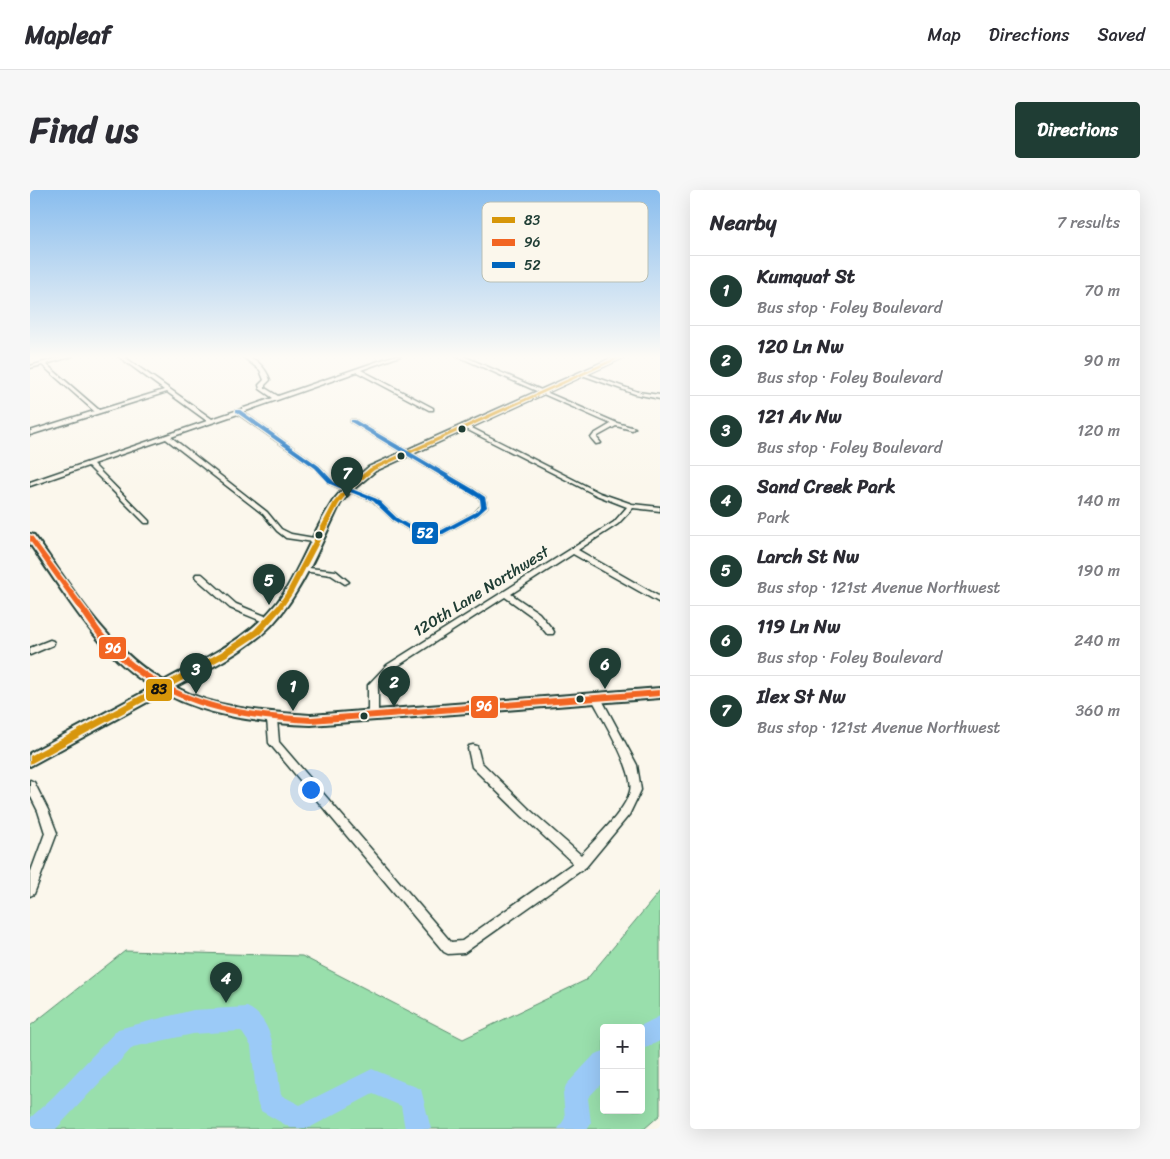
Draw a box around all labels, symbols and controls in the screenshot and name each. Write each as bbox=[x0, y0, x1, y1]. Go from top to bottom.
text: Mapleaf bbox=[25, 14, 111, 56]
text: Map bbox=[928, 19, 961, 51]
text: Directions bbox=[989, 19, 1070, 51]
text: Saved bbox=[1098, 19, 1145, 51]
text: Find us bbox=[30, 99, 138, 161]
button: Directions bbox=[1015, 102, 1140, 158]
legend bbox=[482, 202, 648, 282]
text: Nearby bbox=[710, 204, 776, 242]
text: 83 bbox=[524, 208, 540, 233]
text: 7 results bbox=[1057, 208, 1120, 237]
text: 96 bbox=[524, 230, 541, 255]
text: 52 bbox=[524, 253, 541, 278]
text: Kumquat St bbox=[757, 260, 855, 293]
text: 1 bbox=[723, 276, 729, 305]
text: 70 m bbox=[1084, 276, 1120, 305]
text: Bus stop · Foley Boulevard bbox=[757, 293, 942, 322]
text: 120 Ln Nw bbox=[757, 330, 844, 363]
text: 2 bbox=[721, 346, 731, 375]
text: 90 m bbox=[1084, 346, 1120, 375]
text: Bus stop · Foley Boulevard bbox=[757, 363, 942, 392]
text: 121 Av Nw bbox=[757, 400, 842, 433]
text: 3 bbox=[722, 416, 730, 445]
text: 120 m bbox=[1077, 416, 1120, 445]
unlabelled marker bbox=[457, 424, 467, 434]
text: Bus stop · Foley Boulevard bbox=[757, 433, 942, 462]
unlabelled marker bbox=[396, 451, 406, 461]
pin: 7 bbox=[331, 457, 363, 498]
text: Sand Creek Park bbox=[757, 470, 896, 503]
text: 4 bbox=[721, 486, 731, 515]
text: 140 m bbox=[1077, 486, 1120, 515]
text: Park bbox=[757, 503, 790, 532]
line badge: 52 bbox=[411, 521, 439, 545]
text: 52 bbox=[417, 521, 434, 546]
unlabelled marker bbox=[314, 530, 324, 540]
street label: 120th Lane Northwest bbox=[407, 537, 555, 645]
text: Larch St Nw bbox=[757, 540, 859, 573]
text: 5 bbox=[721, 556, 731, 585]
text: 190 m bbox=[1077, 556, 1120, 585]
pin: 5 bbox=[253, 564, 285, 605]
text: Bus stop · 121st Avenue Northwest bbox=[757, 573, 1000, 602]
text: 119 Ln Nw bbox=[757, 610, 840, 643]
text: 6 bbox=[721, 626, 731, 655]
text: 240 m bbox=[1074, 626, 1120, 655]
line badge: 96 bbox=[98, 636, 127, 660]
text: 96 bbox=[105, 636, 121, 661]
text: Bus stop · Foley Boulevard bbox=[757, 643, 942, 672]
pin: 6 bbox=[589, 648, 621, 689]
pin: 3 bbox=[180, 653, 212, 694]
pin: 2 bbox=[378, 666, 410, 707]
pin: 1 bbox=[277, 670, 309, 711]
text: 83 bbox=[150, 677, 167, 702]
line badge: 83 bbox=[145, 678, 173, 702]
text: Ilex St Nw bbox=[757, 680, 845, 713]
text: 96 bbox=[476, 694, 492, 719]
unlabelled marker bbox=[575, 694, 585, 704]
line badge: 96 bbox=[470, 695, 499, 719]
text: 7 bbox=[721, 696, 731, 725]
text: 360 m bbox=[1076, 696, 1120, 725]
unlabelled marker bbox=[359, 711, 369, 721]
text: Bus stop · 121st Avenue Northwest bbox=[757, 713, 1000, 742]
your location bbox=[298, 777, 324, 803]
pin: 4 bbox=[210, 962, 242, 1003]
map controls bbox=[600, 1024, 645, 1114]
button: + bbox=[600, 1024, 645, 1069]
button: − bbox=[600, 1069, 645, 1114]

